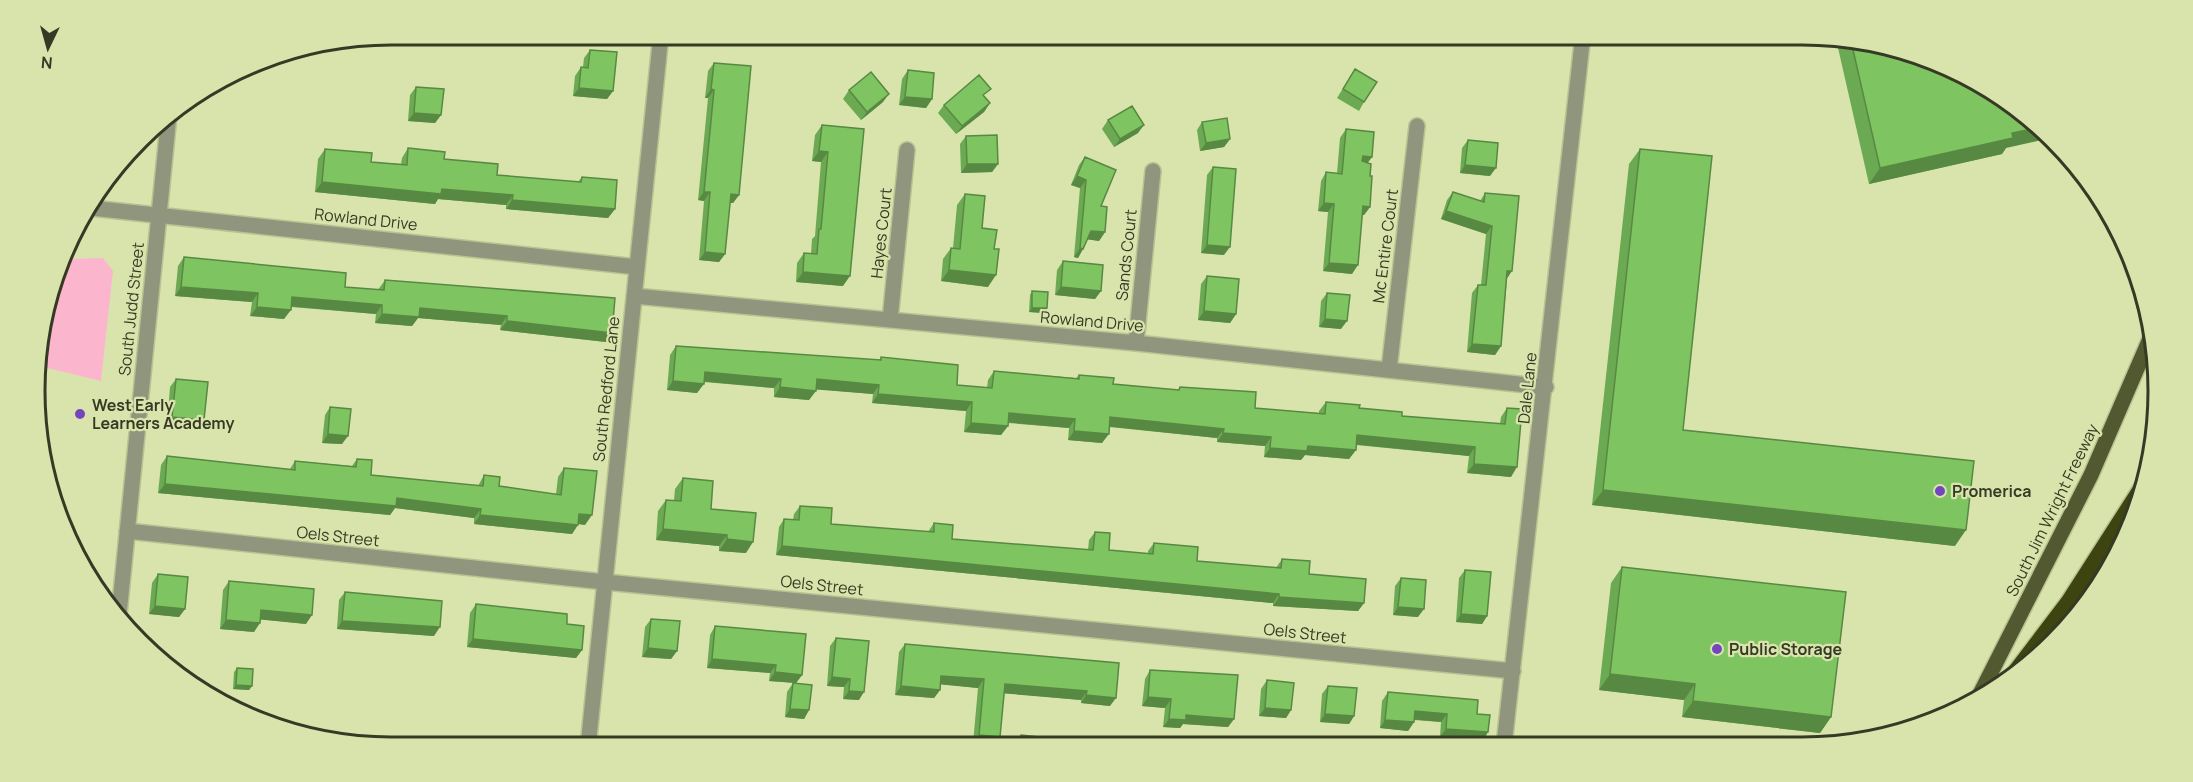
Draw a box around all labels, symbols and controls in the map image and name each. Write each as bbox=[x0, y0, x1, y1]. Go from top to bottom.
north arrow bbox=[18, 18, 78, 78]
text: N bbox=[40, 51, 53, 74]
street label: Hayes Court bbox=[865, 187, 897, 279]
street label: Mc Entire Court bbox=[1367, 188, 1403, 304]
street label: Rowland Drive bbox=[313, 203, 419, 235]
street label: Sands Court bbox=[1110, 208, 1142, 302]
street label: South Judd Street bbox=[113, 241, 149, 377]
street label: Rowland Drive bbox=[1039, 306, 1145, 336]
street label: South Redford Lane bbox=[587, 315, 625, 463]
street label: Dale Lane bbox=[1512, 351, 1542, 425]
place label: West Early Learners Academy bbox=[92, 394, 234, 434]
marker: West Early Learners Academy bbox=[73, 407, 87, 421]
street label: South Jim Wright Freeway bbox=[2001, 419, 2104, 600]
place label: Promerica bbox=[1952, 480, 2031, 502]
marker: Promerica bbox=[1933, 484, 1947, 498]
street label: Oels Street bbox=[295, 521, 381, 551]
street label: Oels Street bbox=[779, 570, 865, 600]
street label: Oels Street bbox=[1262, 618, 1348, 648]
place label: Public Storage bbox=[1729, 638, 1843, 660]
marker: Public Storage bbox=[1710, 642, 1724, 656]

